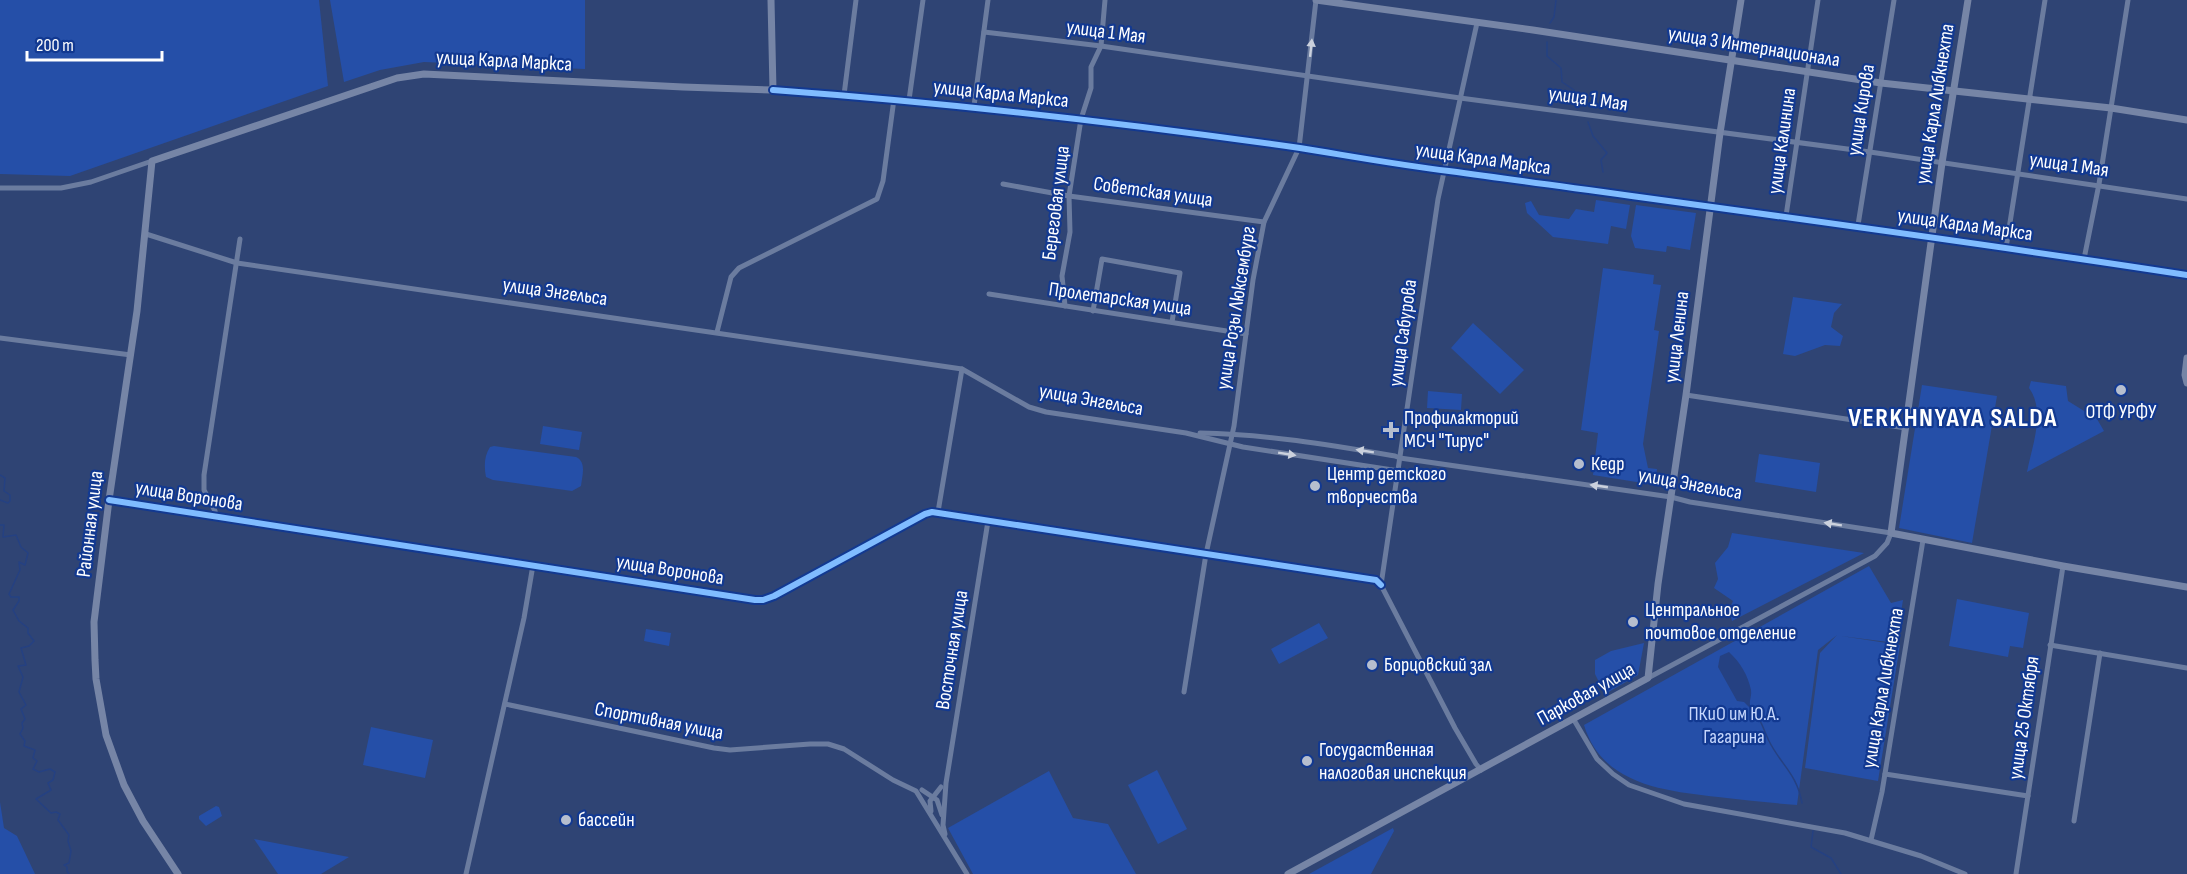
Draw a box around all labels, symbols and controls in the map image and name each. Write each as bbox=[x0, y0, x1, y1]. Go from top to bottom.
street label: улица 1 Мая bbox=[1065, 15, 1147, 49]
street label: улица 3 Интернационала bbox=[1666, 22, 1842, 72]
street label: улица Карла Либкнехта bbox=[1910, 22, 1960, 186]
scale bar bbox=[27, 24, 162, 62]
text: 200 m bbox=[36, 35, 74, 56]
one-way arrow bbox=[1306, 39, 1315, 58]
street label: улица Карла Маркса bbox=[435, 45, 573, 77]
street label: улица Кирова bbox=[1842, 63, 1880, 157]
street label: улица Карла Маркса bbox=[932, 75, 1070, 113]
street label: улица 1 Мая bbox=[1547, 82, 1629, 116]
street label: улица Калинина bbox=[1763, 86, 1801, 196]
street label: улица Карла Маркса bbox=[1414, 138, 1552, 180]
street label: Береговая улица bbox=[1037, 145, 1075, 261]
street label: улица 1 Мая bbox=[2028, 148, 2110, 182]
street label: Советская улица bbox=[1092, 172, 1214, 212]
street label: улица Карла Маркса bbox=[1896, 204, 2034, 246]
street label: улица Розы Люксембург bbox=[1211, 225, 1261, 391]
street label: улица Энгельса bbox=[501, 273, 609, 311]
street label: Пролетарская улица bbox=[1047, 277, 1193, 321]
street label: улица Сабурова bbox=[1384, 278, 1422, 388]
street label: улица Ленина bbox=[1659, 290, 1695, 384]
street label: улица Энгельса bbox=[1037, 379, 1145, 421]
marker: ОТФ УРФУ bbox=[2114, 383, 2128, 397]
place label: ОТФ УРФУ bbox=[2086, 400, 2157, 424]
district label: VERKHNYAYA SALDA bbox=[1848, 403, 2058, 434]
place label: Профилакторий МСЧ "Тирус" bbox=[1404, 406, 1519, 453]
marker: Профилакторий МСЧ "Тирус" bbox=[1382, 421, 1400, 439]
one-way arrow bbox=[1356, 446, 1375, 455]
one-way arrow bbox=[1278, 450, 1297, 459]
place label: Кедр bbox=[1591, 452, 1624, 476]
marker: Кедр bbox=[1572, 457, 1586, 471]
place label: Центр детского творчества bbox=[1327, 462, 1446, 509]
street label: улица Энгельса bbox=[1636, 463, 1744, 505]
street label: Районная улица bbox=[72, 469, 108, 579]
street label: улица Воронова bbox=[133, 476, 245, 516]
marker: Центр детского творчества bbox=[1308, 479, 1322, 493]
one-way arrow bbox=[1590, 482, 1609, 491]
one-way arrow bbox=[1823, 520, 1842, 529]
street label: улица Воронова bbox=[614, 550, 726, 590]
street label: Восточная улица bbox=[931, 589, 973, 711]
place label: Центральное почтовое отделение bbox=[1645, 598, 1796, 645]
street label: улица Карла Либкнехта bbox=[1857, 606, 1909, 770]
marker: Центральное почтовое отделение bbox=[1626, 615, 1640, 629]
place label: Борцовский зал bbox=[1384, 653, 1492, 677]
street label: улица 25 Октября bbox=[2003, 655, 2045, 781]
street label: Парковая улица bbox=[1533, 657, 1639, 731]
marker: Борцовский зал bbox=[1365, 658, 1379, 672]
street label: Спортивная улица bbox=[593, 697, 725, 745]
park label: ПКиО им Ю.А. Гагарина bbox=[1688, 702, 1780, 749]
place label: Госудаственная налоговая инспекция bbox=[1319, 738, 1467, 785]
marker: Госудаственная налоговая инспекция bbox=[1300, 754, 1314, 768]
place label: бассейн bbox=[578, 808, 635, 832]
marker: бассейн bbox=[559, 813, 573, 827]

